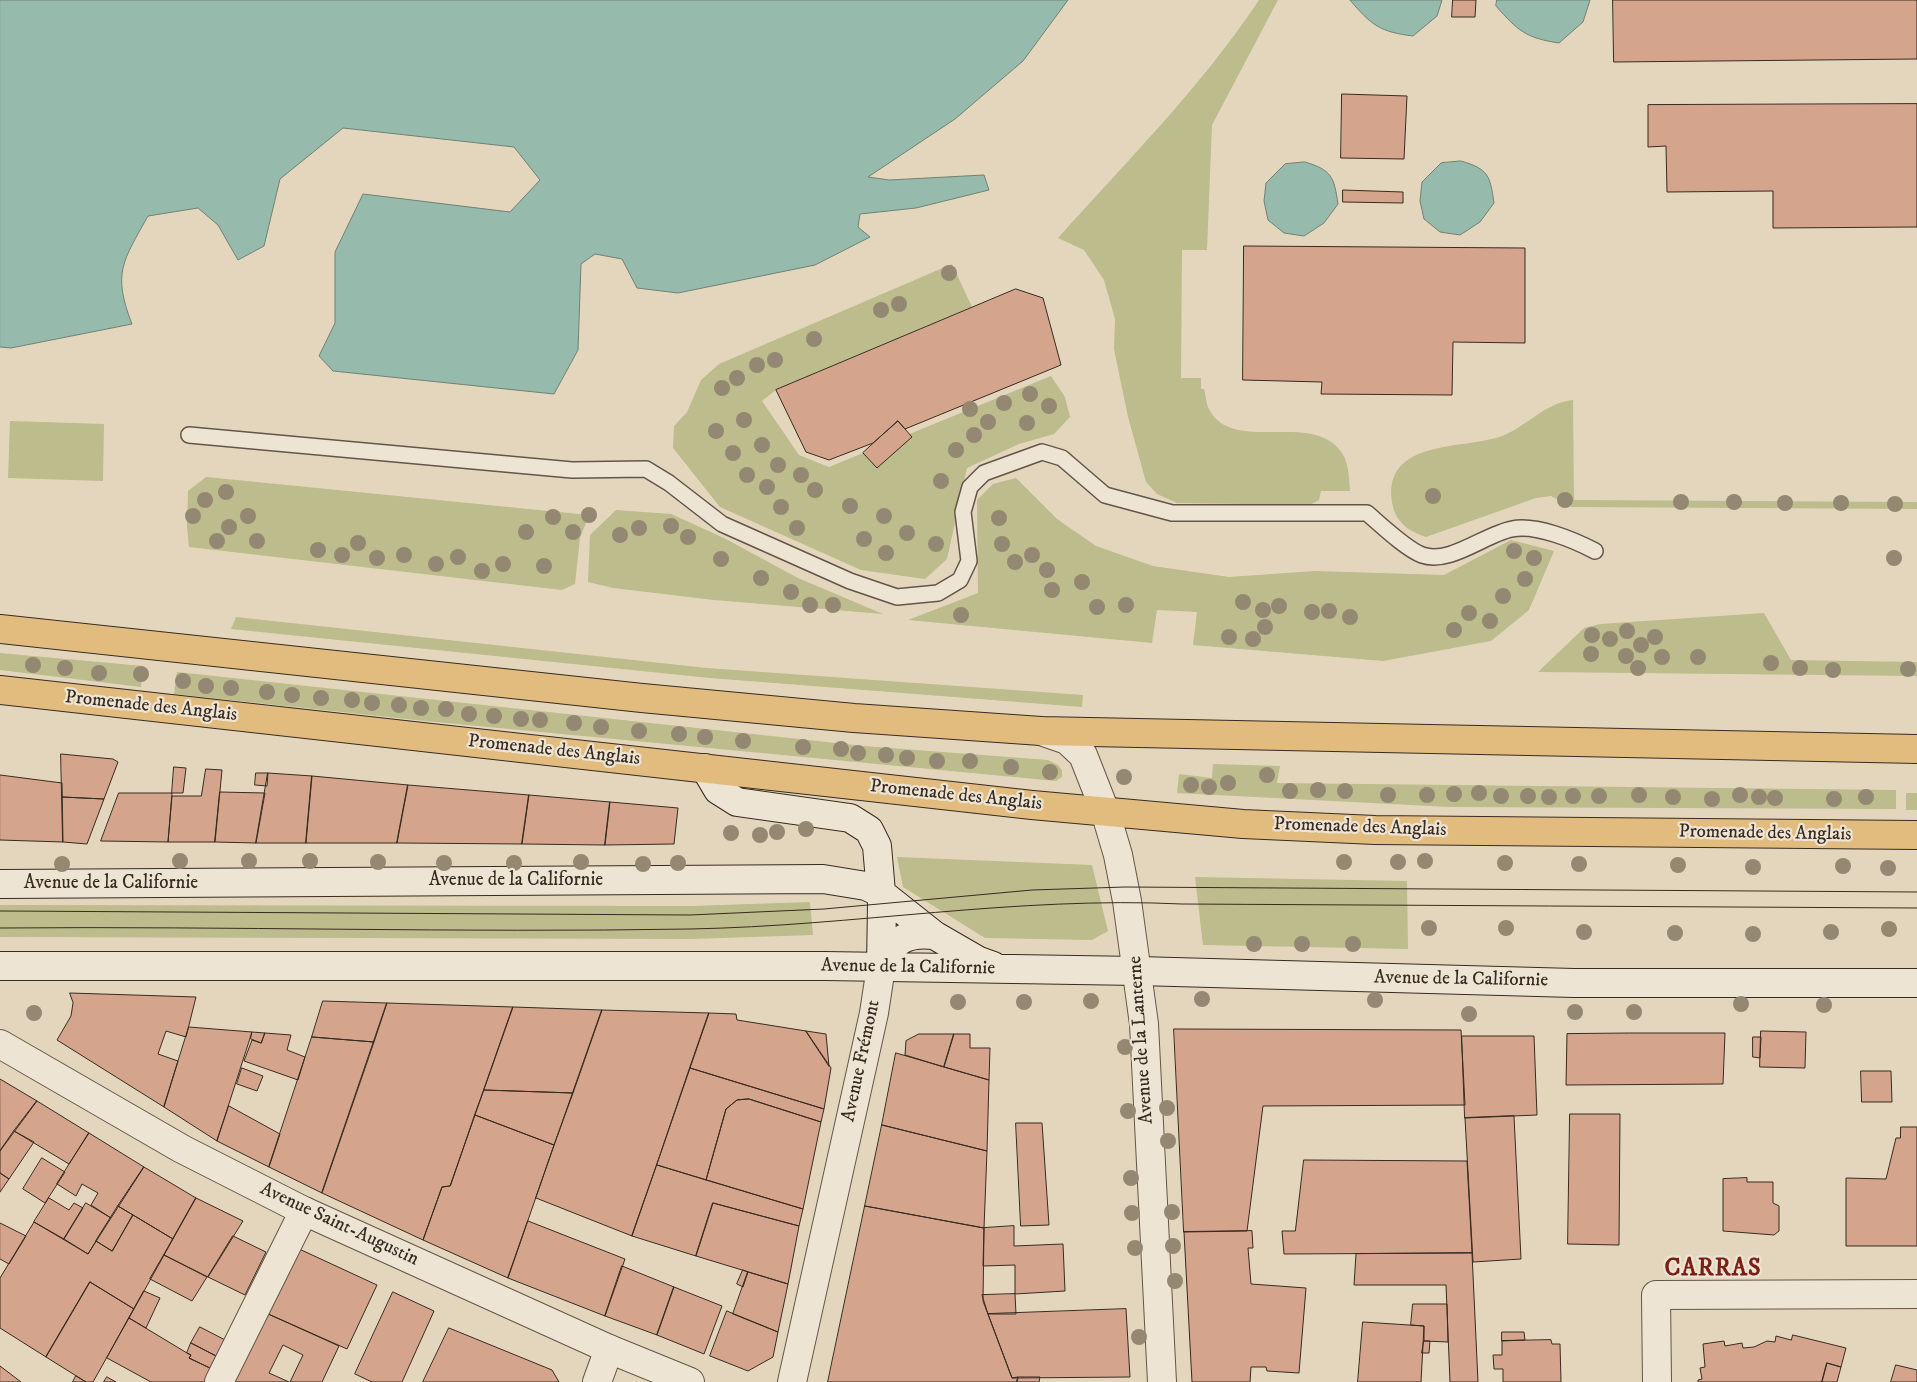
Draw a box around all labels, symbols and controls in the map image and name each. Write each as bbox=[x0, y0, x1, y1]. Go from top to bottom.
street label: Promenade des Anglais bbox=[64, 687, 238, 727]
street label: Promenade des Anglais bbox=[467, 731, 641, 771]
street label: Promenade des Anglais bbox=[869, 776, 1043, 816]
street label: Promenade des Anglais bbox=[1273, 814, 1447, 842]
street label: Promenade des Anglais bbox=[1678, 821, 1852, 847]
street label: Avenue de la Californie bbox=[429, 870, 603, 892]
street label: Avenue de la Californie bbox=[24, 873, 198, 895]
street label: Avenue de la Californie bbox=[821, 955, 995, 981]
street label: Avenue de la Lanterne bbox=[1125, 955, 1159, 1125]
street label: Avenue de la Californie bbox=[1374, 967, 1548, 993]
street label: Avenue Frémont bbox=[838, 998, 886, 1124]
street label: Avenue Saint-Augustin bbox=[256, 1178, 422, 1272]
district label: CARRAS bbox=[1664, 1256, 1762, 1284]

